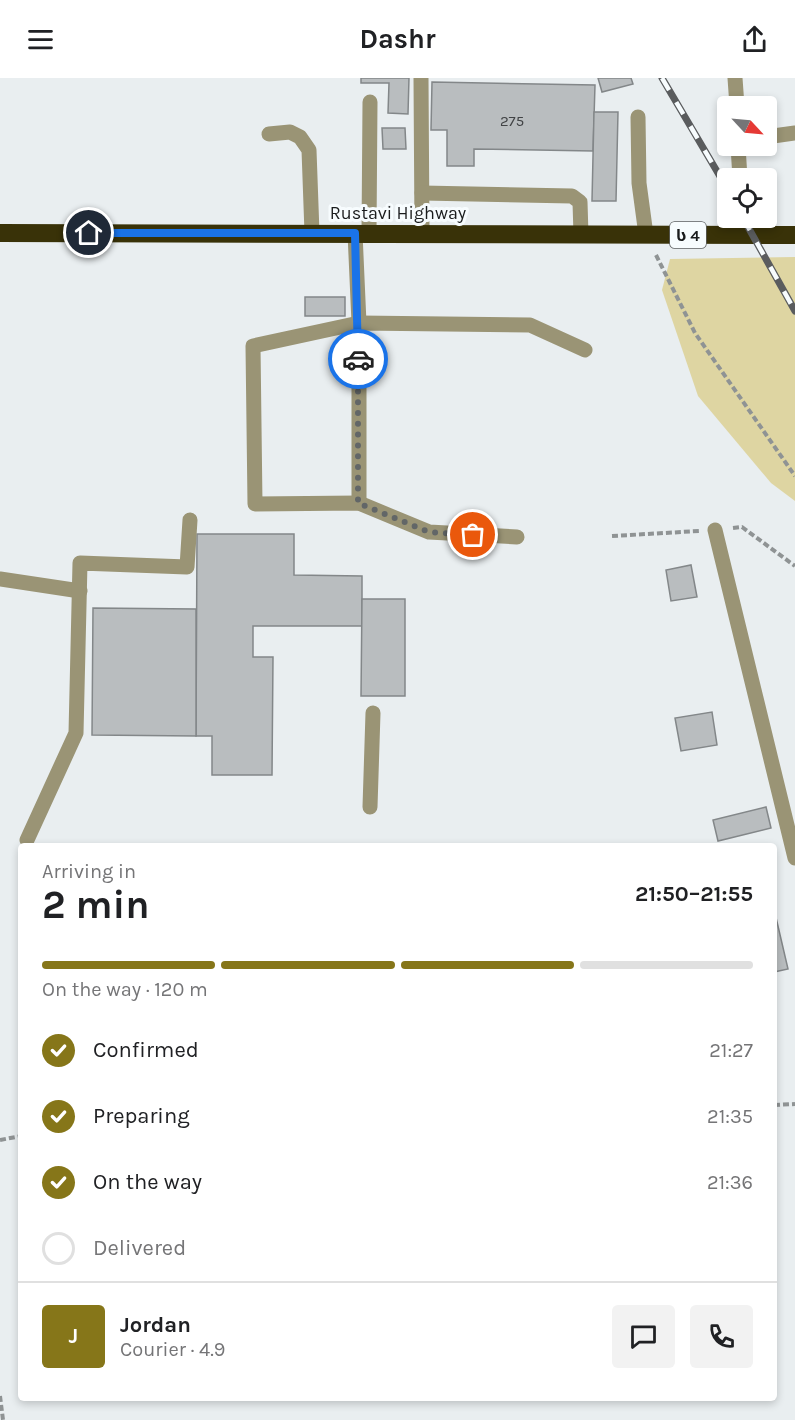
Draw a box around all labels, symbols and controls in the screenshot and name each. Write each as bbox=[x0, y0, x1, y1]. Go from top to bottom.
icon: menu bbox=[24, 23, 57, 56]
text: Dashr bbox=[360, 23, 436, 55]
icon: share bbox=[738, 23, 771, 56]
north arrow bbox=[717, 96, 777, 156]
map controls bbox=[717, 96, 777, 228]
house number: 275 bbox=[500, 112, 524, 130]
button: locate bbox=[717, 168, 777, 228]
street label: Rustavi Highway bbox=[330, 202, 467, 224]
pin bbox=[63, 207, 114, 258]
icon: home bbox=[72, 216, 105, 249]
road number: ს 4 bbox=[670, 222, 706, 248]
courier bbox=[328, 329, 388, 389]
icon: car bbox=[342, 343, 375, 376]
pin bbox=[447, 509, 498, 560]
icon: bag bbox=[456, 518, 489, 551]
text: Arriving in bbox=[42, 860, 136, 883]
text: 21:50–21:55 bbox=[635, 881, 753, 907]
text: 2 min bbox=[42, 882, 150, 928]
text: On the way · 120 m bbox=[42, 978, 208, 1001]
icon: check bbox=[42, 1034, 75, 1067]
text: Confirmed bbox=[93, 1037, 199, 1063]
text: 21:27 bbox=[709, 1039, 753, 1062]
icon: check bbox=[42, 1100, 75, 1133]
text: Preparing bbox=[93, 1103, 190, 1129]
text: 21:35 bbox=[707, 1105, 753, 1128]
icon: check bbox=[42, 1166, 75, 1199]
text: On the way bbox=[93, 1169, 202, 1195]
text: 21:36 bbox=[707, 1171, 753, 1194]
text: Delivered bbox=[93, 1235, 186, 1261]
button: chat bbox=[612, 1305, 675, 1368]
button: phone bbox=[690, 1305, 753, 1368]
text: Jordan bbox=[120, 1312, 191, 1338]
text: J bbox=[69, 1323, 78, 1349]
text: Courier · 4.9 bbox=[120, 1338, 225, 1361]

